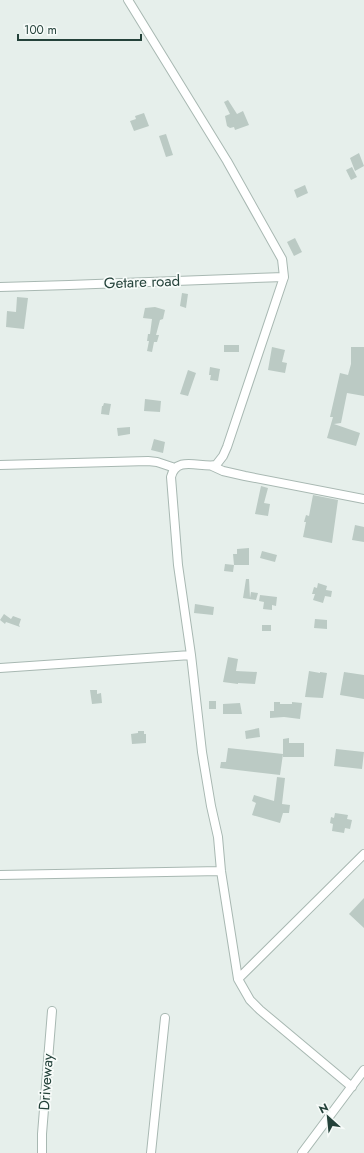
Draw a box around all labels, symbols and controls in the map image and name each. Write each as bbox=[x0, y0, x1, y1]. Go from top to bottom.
scale bar bbox=[18, 16, 141, 42]
text: 100 m bbox=[24, 21, 57, 39]
street label: Getare road bbox=[104, 270, 180, 294]
street label: Driveway bbox=[33, 1052, 59, 1111]
north arrow bbox=[308, 1097, 348, 1137]
text: N bbox=[316, 1099, 331, 1117]

